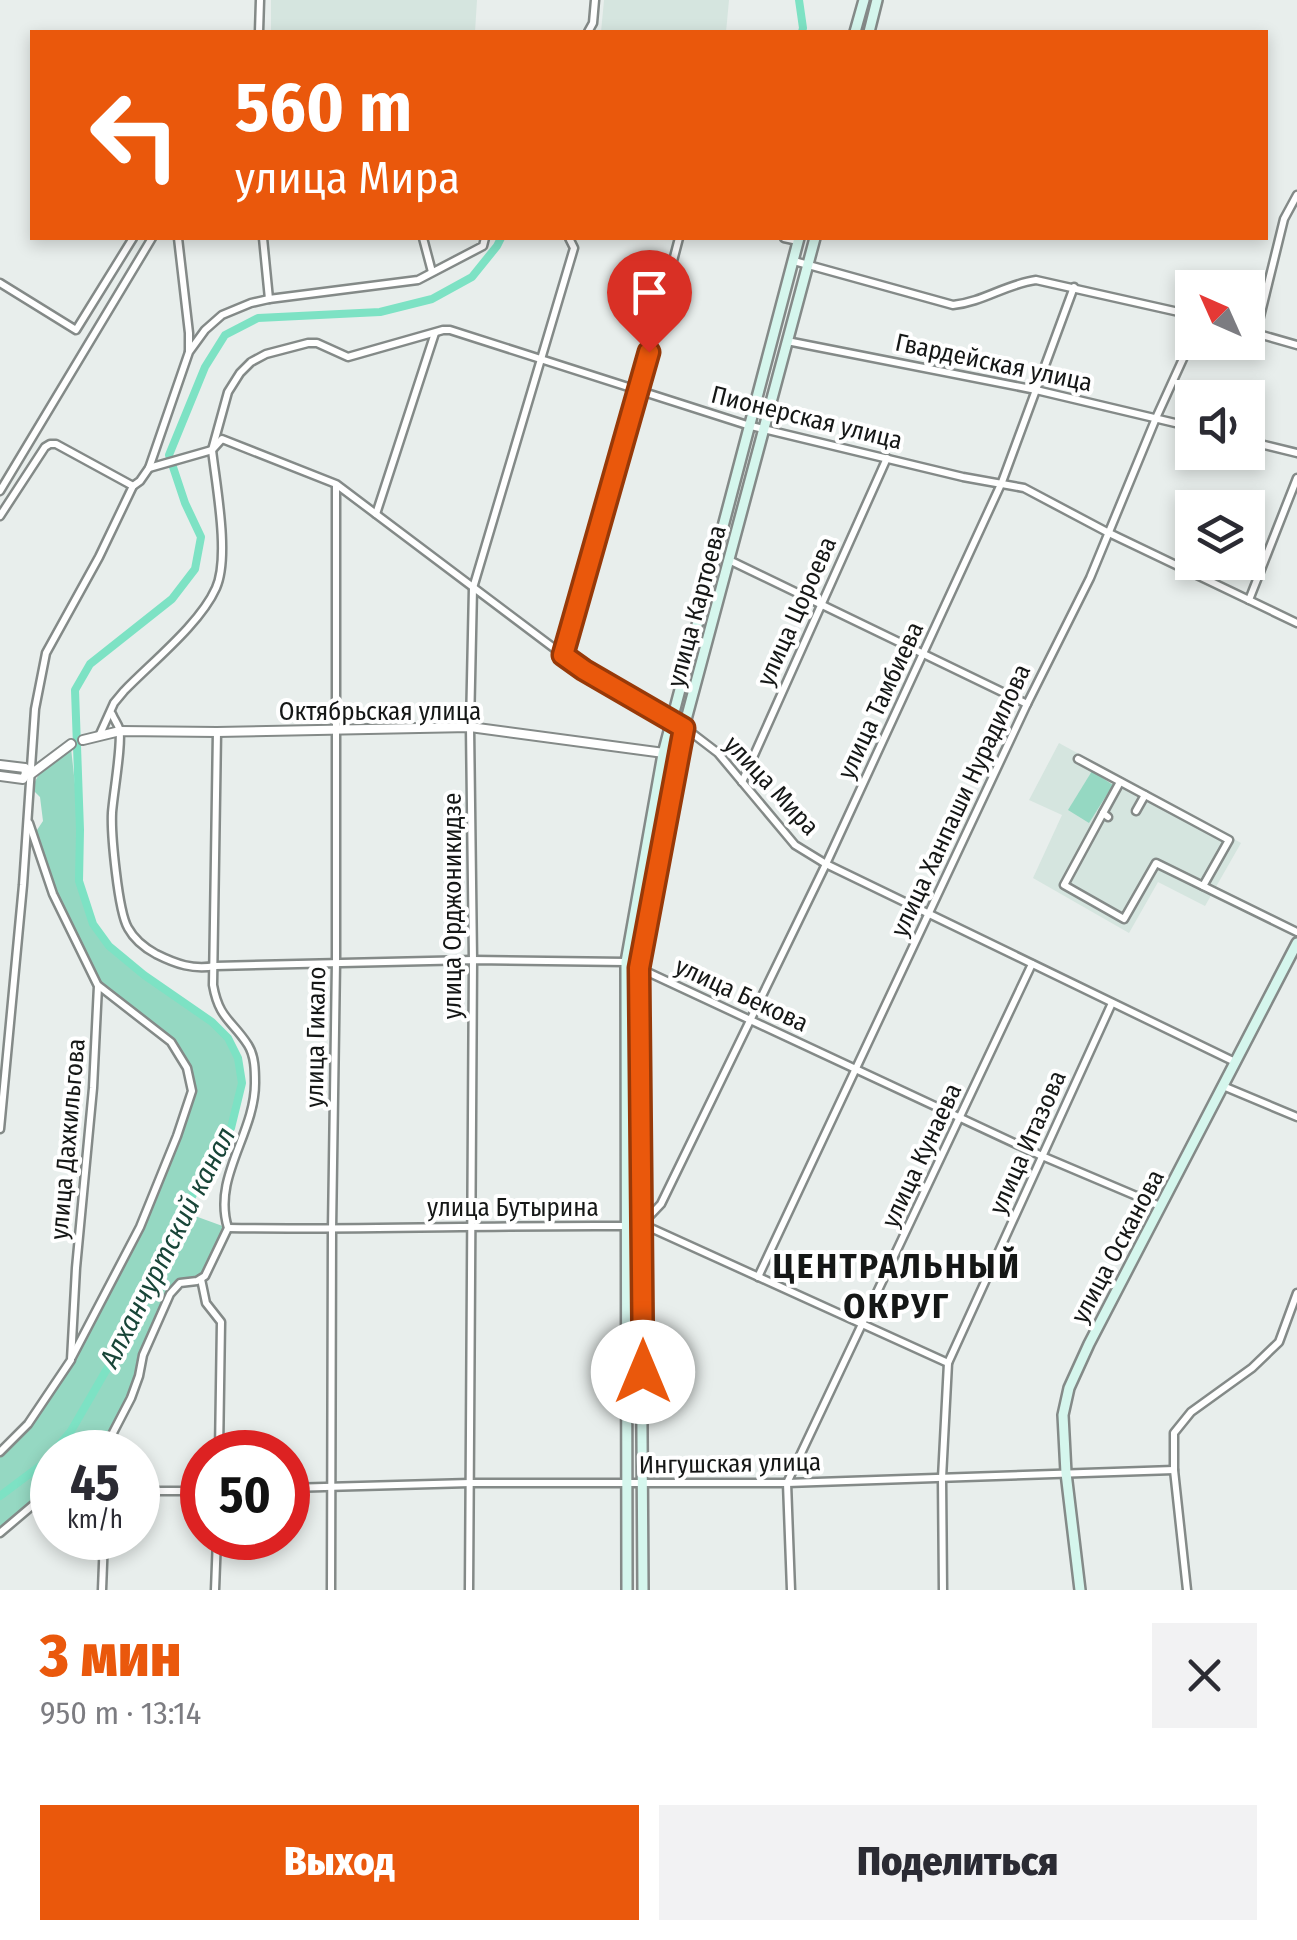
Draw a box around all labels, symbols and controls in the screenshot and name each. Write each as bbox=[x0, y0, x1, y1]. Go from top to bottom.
text: 560 m bbox=[235, 66, 412, 150]
icon: left bbox=[70, 70, 200, 200]
text: улица Мира bbox=[235, 151, 460, 205]
pin bbox=[607, 250, 692, 353]
icon: arrive bbox=[622, 265, 677, 320]
north arrow bbox=[1175, 270, 1265, 360]
map controls bbox=[1175, 270, 1265, 580]
street label: Гвардейская улица bbox=[893, 327, 1095, 399]
street label: Пионерская улица bbox=[708, 380, 905, 456]
button: sound bbox=[1175, 380, 1265, 470]
button: layers bbox=[1175, 490, 1265, 580]
street label: улица Картоева bbox=[661, 522, 733, 690]
street label: улица Цороева bbox=[751, 532, 843, 691]
street label: улица Тамбиева bbox=[831, 617, 930, 784]
street label: улица Ханпаши Нурадилова bbox=[885, 659, 1037, 941]
street label: Октябрьская улица bbox=[279, 697, 481, 727]
street label: улица Мира bbox=[718, 730, 825, 842]
street label: улица Орджоникидзе bbox=[438, 793, 468, 1019]
street label: улица Бекова bbox=[670, 951, 813, 1039]
street label: улица Гикало bbox=[300, 966, 332, 1108]
street label: улица Дахкильгова bbox=[44, 1037, 92, 1241]
street label: улица Итазова bbox=[983, 1066, 1073, 1219]
street label: улица Кунаева bbox=[875, 1079, 968, 1232]
water label: Алханчуртский канал bbox=[92, 1122, 242, 1374]
street label: улица Осканова bbox=[1065, 1165, 1171, 1328]
street label: улица Бутырина bbox=[427, 1193, 599, 1223]
district label: ЦЕНТРАЛЬНЫЙ ОКРУГ bbox=[773, 1245, 1021, 1327]
position arrow bbox=[591, 1320, 695, 1424]
speed limit sign: 50 bbox=[180, 1430, 310, 1560]
street label: Ингушская улица bbox=[639, 1447, 821, 1481]
text: 45 bbox=[70, 1453, 120, 1513]
text: km/h bbox=[67, 1505, 123, 1535]
text: 3 мин bbox=[40, 1620, 181, 1692]
button: close bbox=[1152, 1623, 1257, 1728]
text: 950 m · 13:14 bbox=[40, 1694, 201, 1732]
button: Выход bbox=[40, 1805, 639, 1920]
button: Поделиться bbox=[659, 1805, 1257, 1920]

